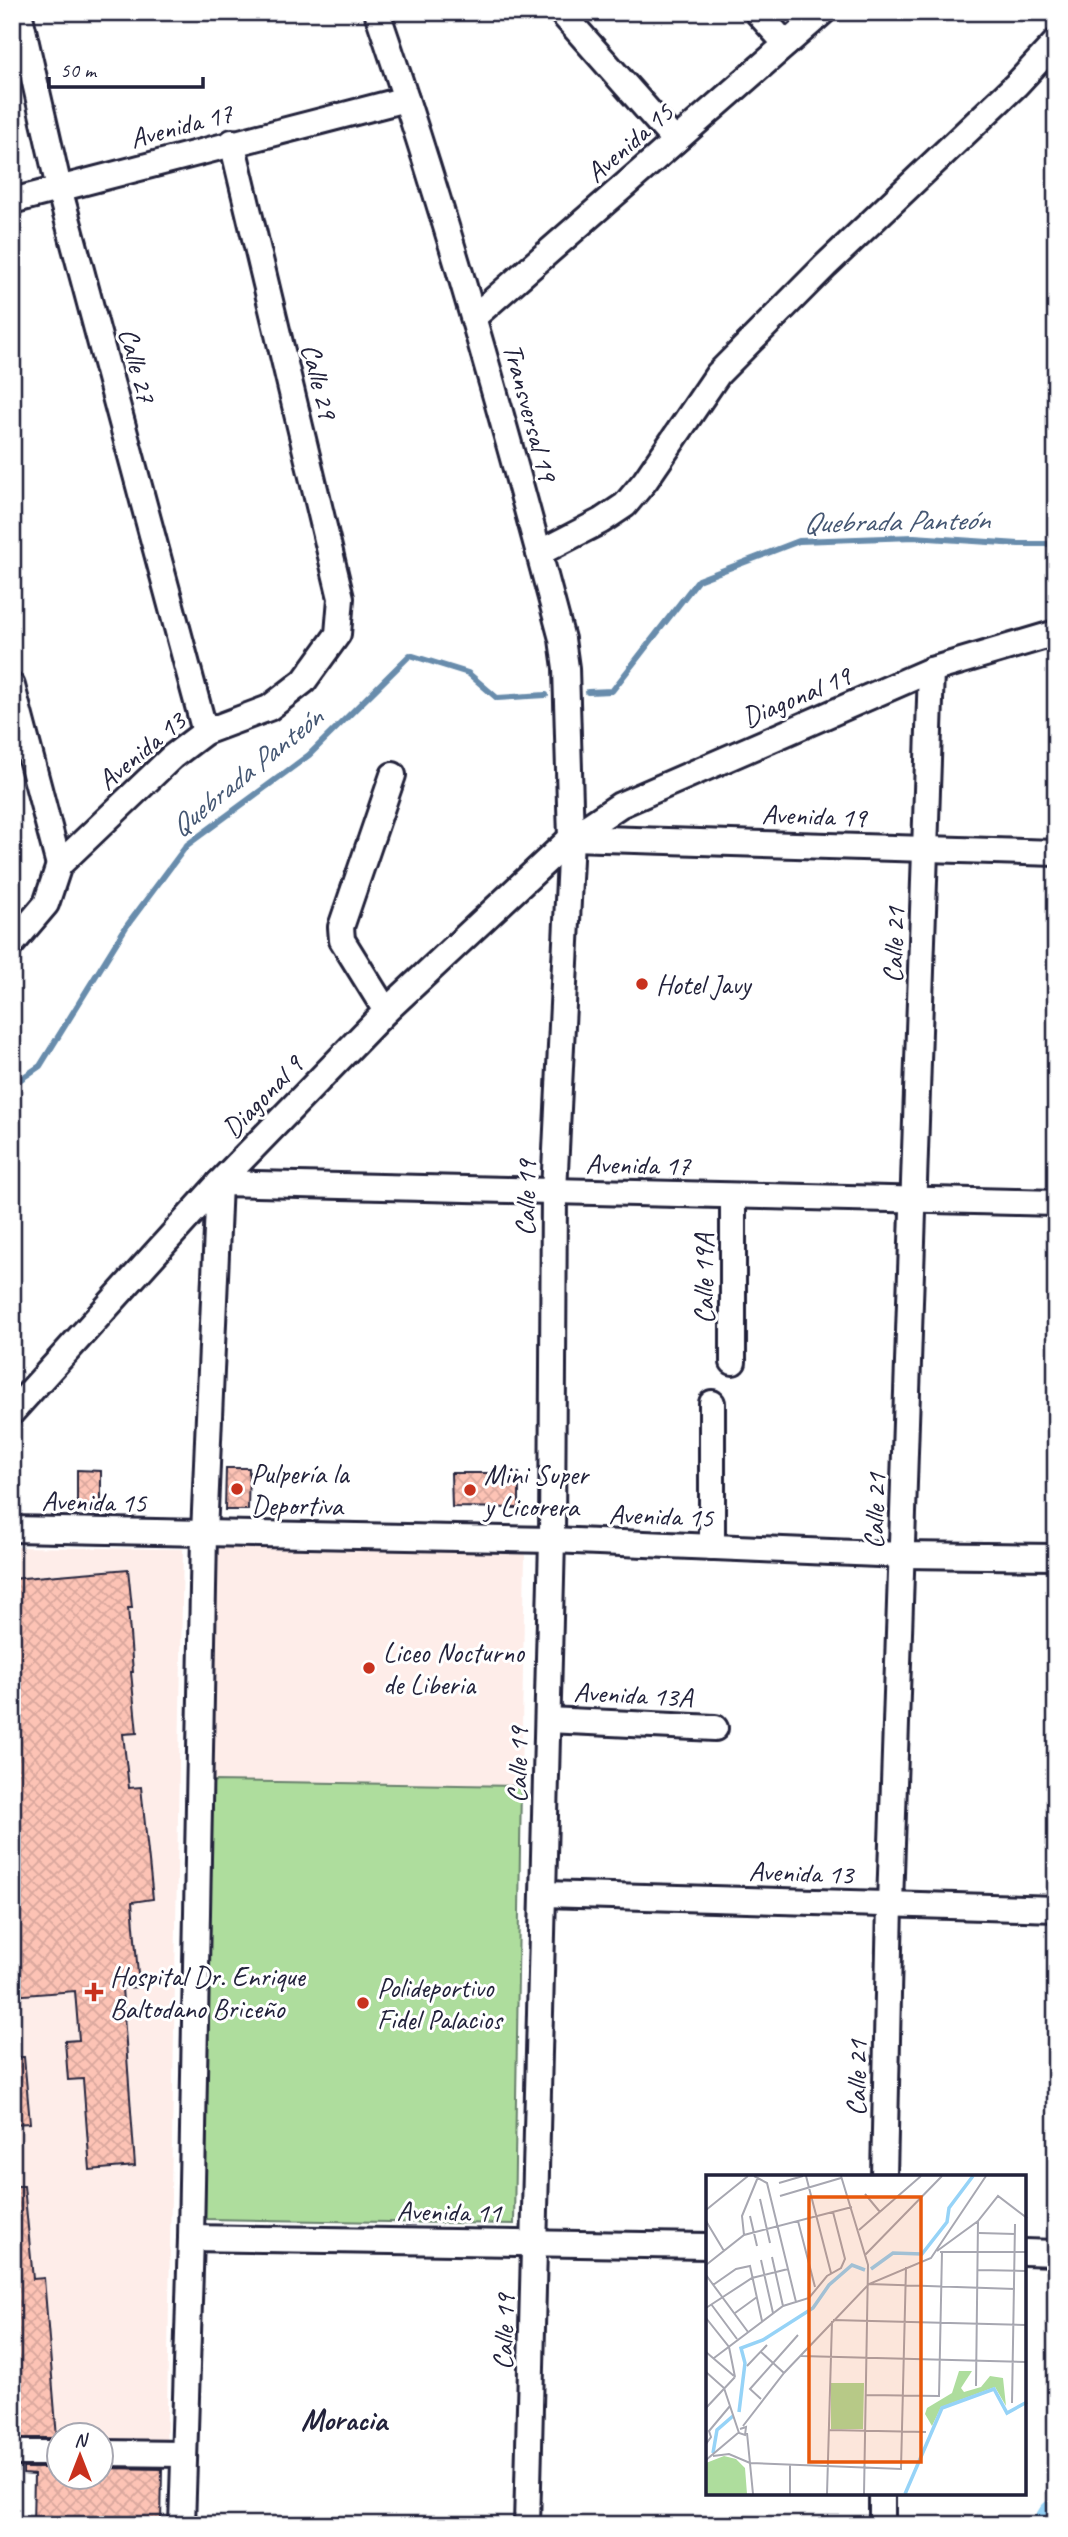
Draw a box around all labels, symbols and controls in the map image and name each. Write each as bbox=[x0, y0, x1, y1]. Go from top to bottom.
scale bar bbox=[49, 46, 203, 90]
text: 50 m bbox=[60, 57, 98, 83]
street label: Avenida 15 bbox=[578, 94, 681, 190]
street label: Avenida 17 bbox=[126, 95, 238, 156]
street label: Calle 27 bbox=[111, 324, 165, 408]
street label: Transversal 19 bbox=[495, 339, 566, 487]
street label: Calle 29 bbox=[293, 340, 346, 425]
water label: Quebrada Panteón bbox=[803, 500, 992, 542]
street label: Diagonal 19 bbox=[737, 657, 858, 735]
water label: Quebrada Panteón bbox=[162, 697, 332, 845]
street label: Avenida 13 bbox=[90, 702, 194, 797]
street label: Avenida 19 bbox=[761, 796, 869, 835]
street label: Calle 21 bbox=[875, 905, 912, 984]
place label: Hotel Javy bbox=[656, 967, 753, 1002]
marker: Hotel Javy bbox=[634, 976, 650, 992]
street label: Diagonal 9 bbox=[214, 1046, 312, 1145]
street label: Avenida 17 bbox=[585, 1146, 692, 1183]
street label: Calle 19 bbox=[507, 1157, 544, 1236]
street label: Calle 19A bbox=[686, 1232, 721, 1324]
place label: Pulpería la Deportiva bbox=[251, 1456, 350, 1523]
place label: Mini Super y Licorera bbox=[482, 1457, 590, 1524]
street label: Calle 21 bbox=[856, 1471, 893, 1550]
marker: Pulpería la Deportiva bbox=[229, 1481, 245, 1497]
marker: Mini Super y Licorera bbox=[462, 1482, 478, 1498]
street label: Avenida 15 bbox=[41, 1483, 148, 1520]
street label: Avenida 15 bbox=[608, 1496, 715, 1535]
place label: Liceo Nocturno de Liberia bbox=[383, 1635, 526, 1702]
marker: Liceo Nocturno de Liberia bbox=[361, 1660, 377, 1676]
street label: Avenida 13A bbox=[573, 1674, 695, 1715]
street label: Calle 19 bbox=[499, 1724, 536, 1803]
street label: Avenida 13 bbox=[748, 1853, 856, 1892]
place label: Hospital Dr. Enrique Baltodano Briceño bbox=[110, 1959, 307, 2026]
place label: Polideportivo Fidel Palacios bbox=[377, 1970, 504, 2037]
marker: Hospital Dr. Enrique Baltodano Briceño bbox=[84, 1982, 104, 2002]
marker: Polideportivo Fidel Palacios bbox=[355, 1995, 371, 2011]
street label: Calle 21 bbox=[838, 2038, 875, 2116]
inset map bbox=[706, 2175, 1026, 2495]
street label: Avenida 11 bbox=[396, 2193, 503, 2230]
street label: Calle 19 bbox=[485, 2291, 522, 2371]
district label: Moracia bbox=[301, 2401, 390, 2439]
north arrow bbox=[46, 2422, 116, 2492]
text: N bbox=[74, 2428, 89, 2452]

